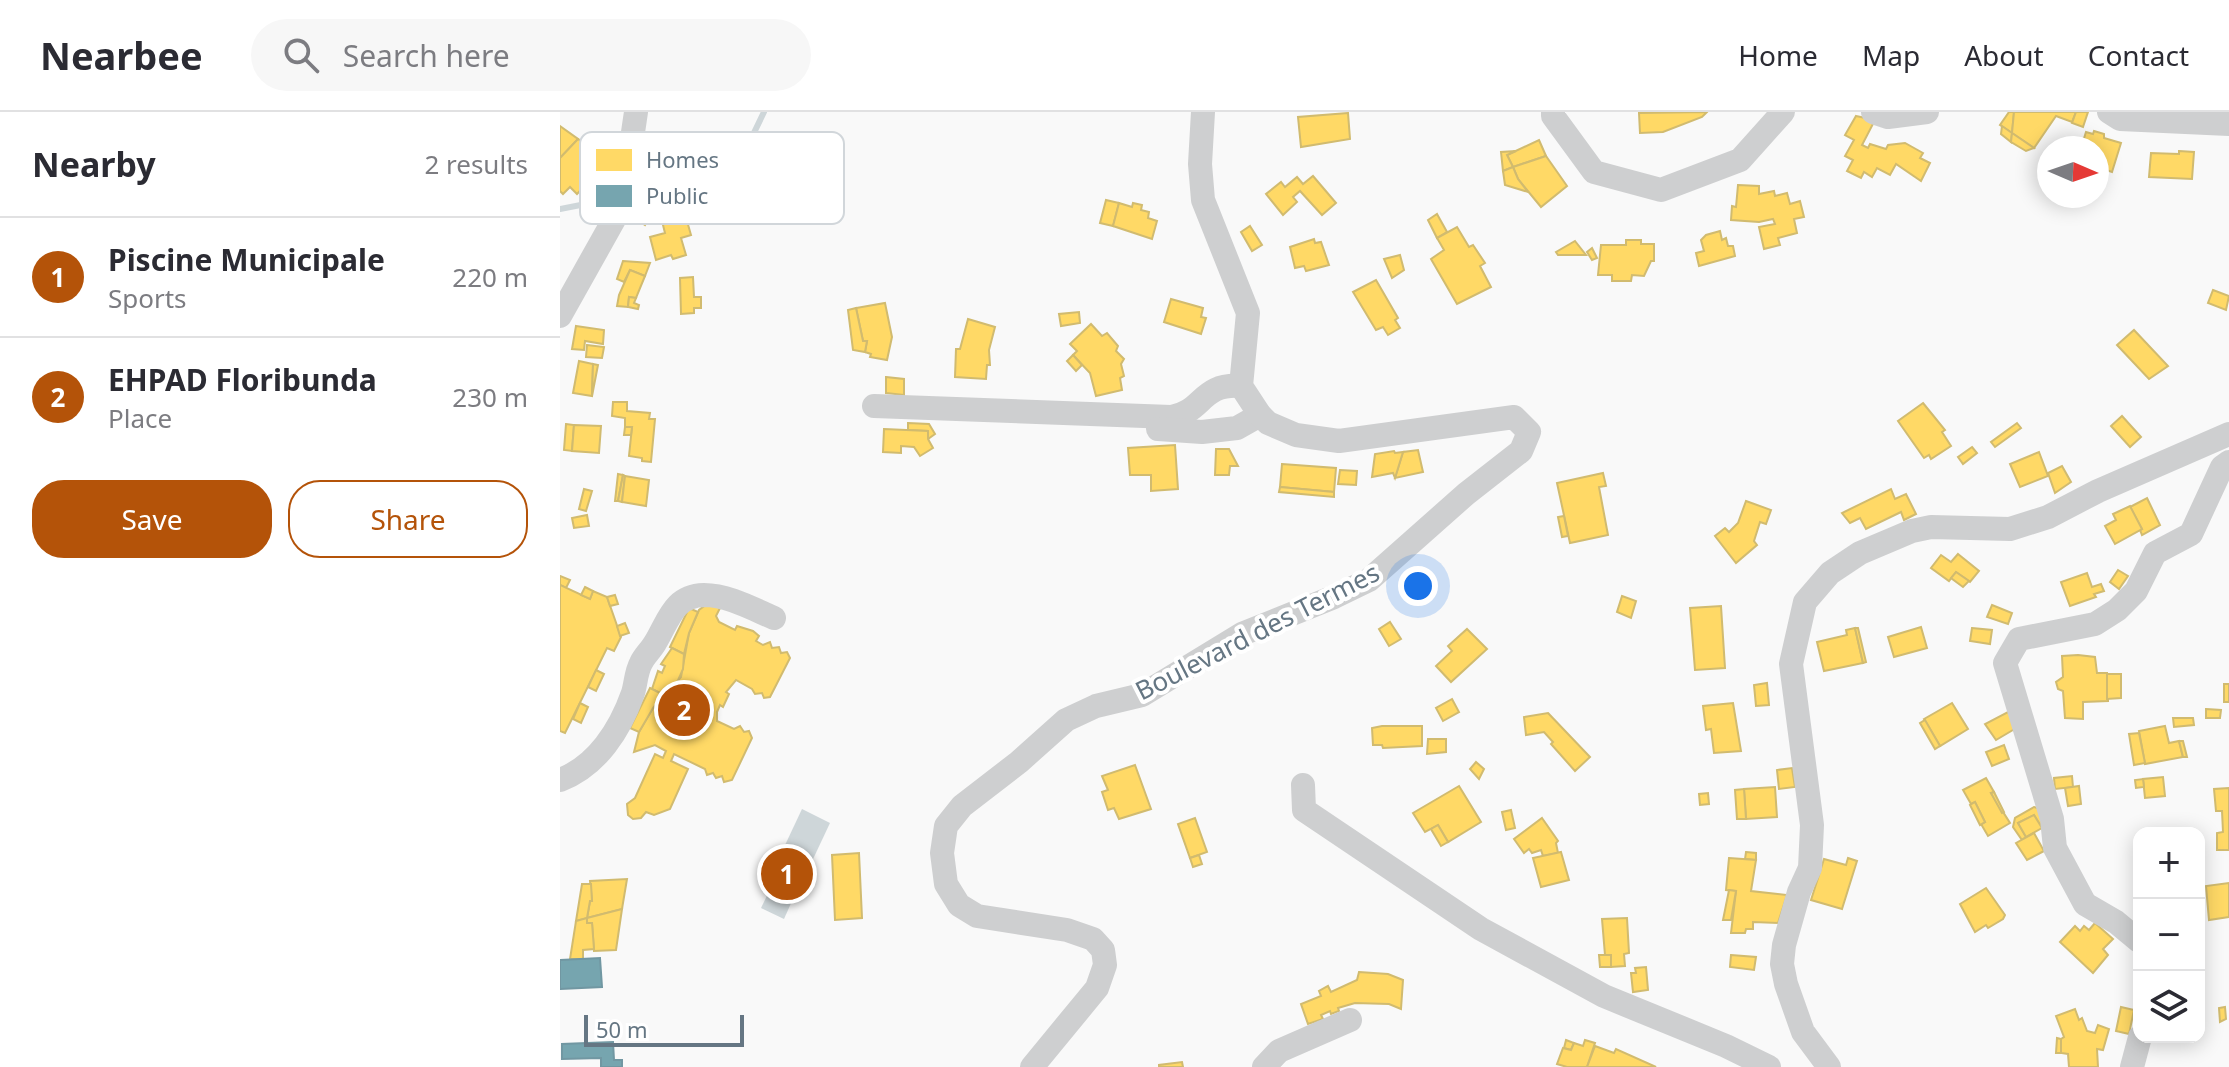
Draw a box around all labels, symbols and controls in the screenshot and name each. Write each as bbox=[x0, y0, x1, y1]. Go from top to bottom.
search box bbox=[251, 19, 811, 91]
text: Nearbee bbox=[40, 29, 203, 81]
icon: search bbox=[279, 33, 323, 77]
text: Search here bbox=[343, 35, 510, 76]
text: Home bbox=[1738, 36, 1818, 74]
text: Map bbox=[1862, 36, 1920, 74]
text: About bbox=[1964, 36, 2044, 74]
text: Contact bbox=[2088, 36, 2189, 74]
legend bbox=[580, 132, 844, 224]
north arrow bbox=[2037, 136, 2109, 208]
text: Nearby bbox=[32, 141, 156, 187]
text: Homes bbox=[646, 144, 719, 174]
text: 2 results bbox=[424, 146, 528, 182]
text: Public bbox=[646, 180, 708, 210]
text: Piscine Municipale bbox=[108, 239, 385, 280]
text: 1 bbox=[51, 259, 65, 295]
text: 220 m bbox=[452, 259, 528, 295]
text: Sports bbox=[108, 280, 187, 316]
text: EHPAD Floribunda bbox=[108, 359, 377, 400]
text: 2 bbox=[51, 379, 65, 415]
text: 230 m bbox=[452, 379, 528, 415]
text: Place bbox=[108, 400, 172, 436]
button: Save bbox=[32, 480, 272, 558]
button: Share bbox=[288, 480, 528, 558]
street label: Boulevard des Termes bbox=[1129, 554, 1385, 708]
your location bbox=[1398, 566, 1438, 606]
pin: 2 bbox=[658, 680, 710, 740]
map controls bbox=[2133, 827, 2205, 1043]
button: + bbox=[2133, 827, 2205, 899]
pin: 1 bbox=[761, 844, 813, 904]
button: − bbox=[2133, 899, 2205, 971]
button: layers bbox=[2133, 971, 2205, 1043]
scale bar bbox=[584, 1011, 744, 1047]
text: 50 m bbox=[596, 1014, 647, 1044]

